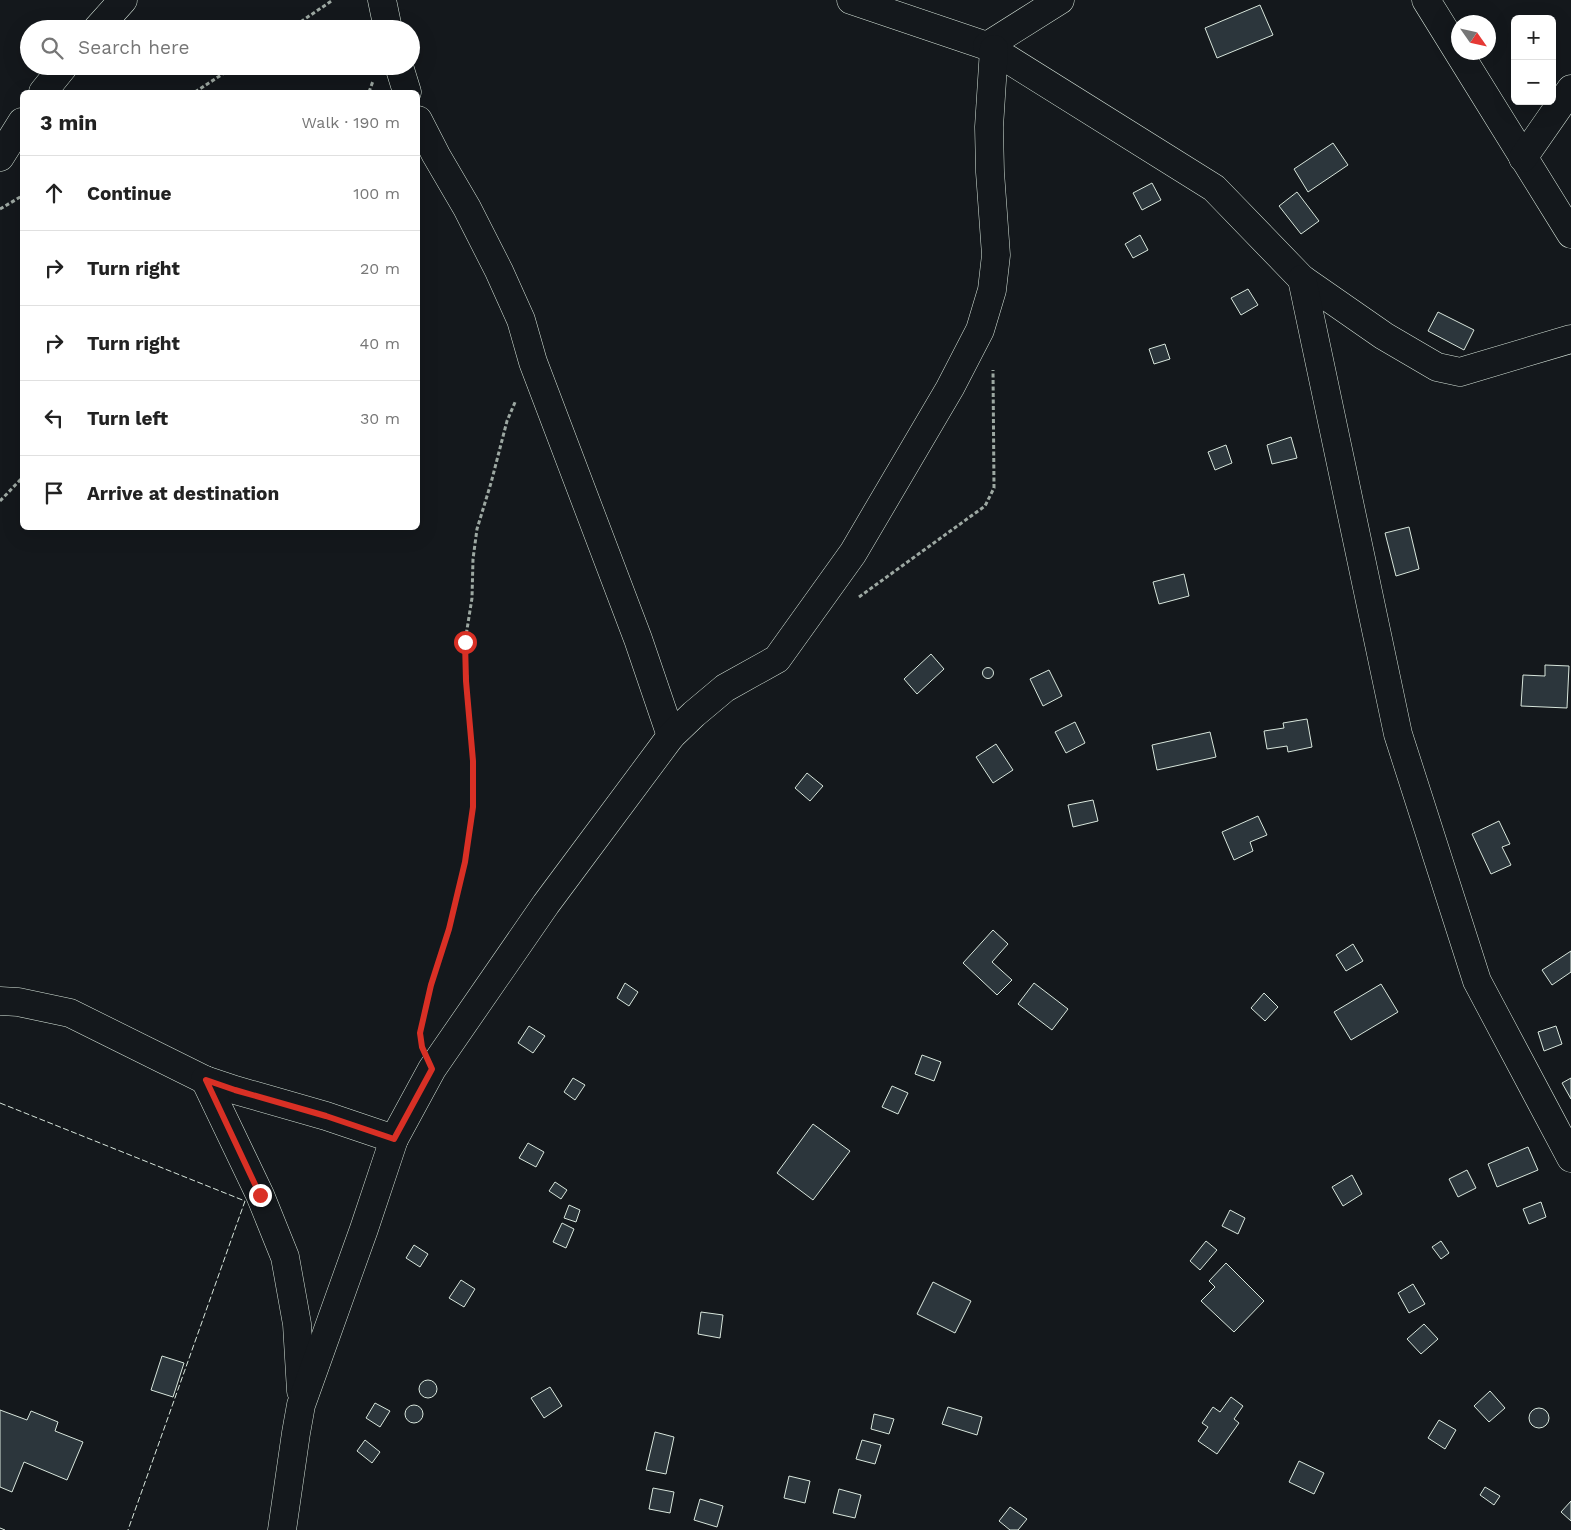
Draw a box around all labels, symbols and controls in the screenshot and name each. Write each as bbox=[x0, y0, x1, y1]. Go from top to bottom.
north arrow bbox=[1451, 15, 1496, 60]
map controls bbox=[1511, 15, 1556, 105]
button: + bbox=[1511, 15, 1556, 60]
search box bbox=[20, 20, 420, 75]
icon: search bbox=[38, 34, 66, 62]
text: Search here bbox=[78, 36, 189, 59]
button: − bbox=[1511, 60, 1556, 105]
text: 3 min bbox=[40, 110, 97, 135]
text: Walk · 190 m bbox=[302, 113, 400, 132]
icon: ahead bbox=[40, 179, 68, 207]
text: Continue bbox=[87, 182, 171, 205]
text: 100 m bbox=[353, 184, 400, 203]
icon: right bbox=[40, 254, 68, 282]
text: Turn right bbox=[87, 257, 180, 280]
text: 20 m bbox=[360, 259, 400, 278]
icon: right bbox=[40, 329, 68, 357]
text: Turn right bbox=[87, 332, 180, 355]
text: 40 m bbox=[360, 334, 400, 353]
icon: left bbox=[40, 404, 68, 432]
text: Turn left bbox=[87, 407, 168, 430]
text: 30 m bbox=[360, 409, 400, 428]
icon: arrive bbox=[40, 479, 68, 507]
text: Arrive at destination bbox=[87, 482, 279, 505]
route start bbox=[454, 631, 477, 654]
route end bbox=[249, 1184, 272, 1207]

